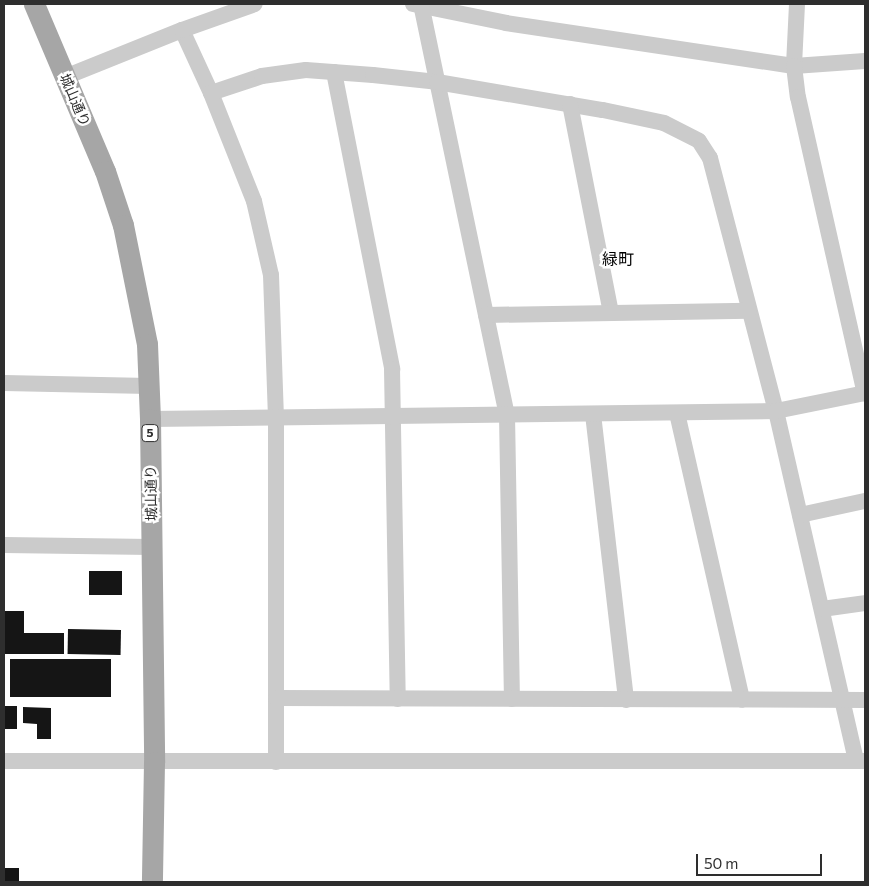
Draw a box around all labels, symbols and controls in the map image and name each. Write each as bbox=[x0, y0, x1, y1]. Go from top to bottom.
street label: 城山通り bbox=[56, 71, 94, 129]
district label: 緑町 bbox=[602, 249, 634, 269]
road number: 5 bbox=[141, 423, 159, 442]
street label: 城山通り bbox=[142, 465, 160, 521]
scale bar bbox=[699, 844, 825, 876]
text: 50 m bbox=[704, 854, 738, 872]

